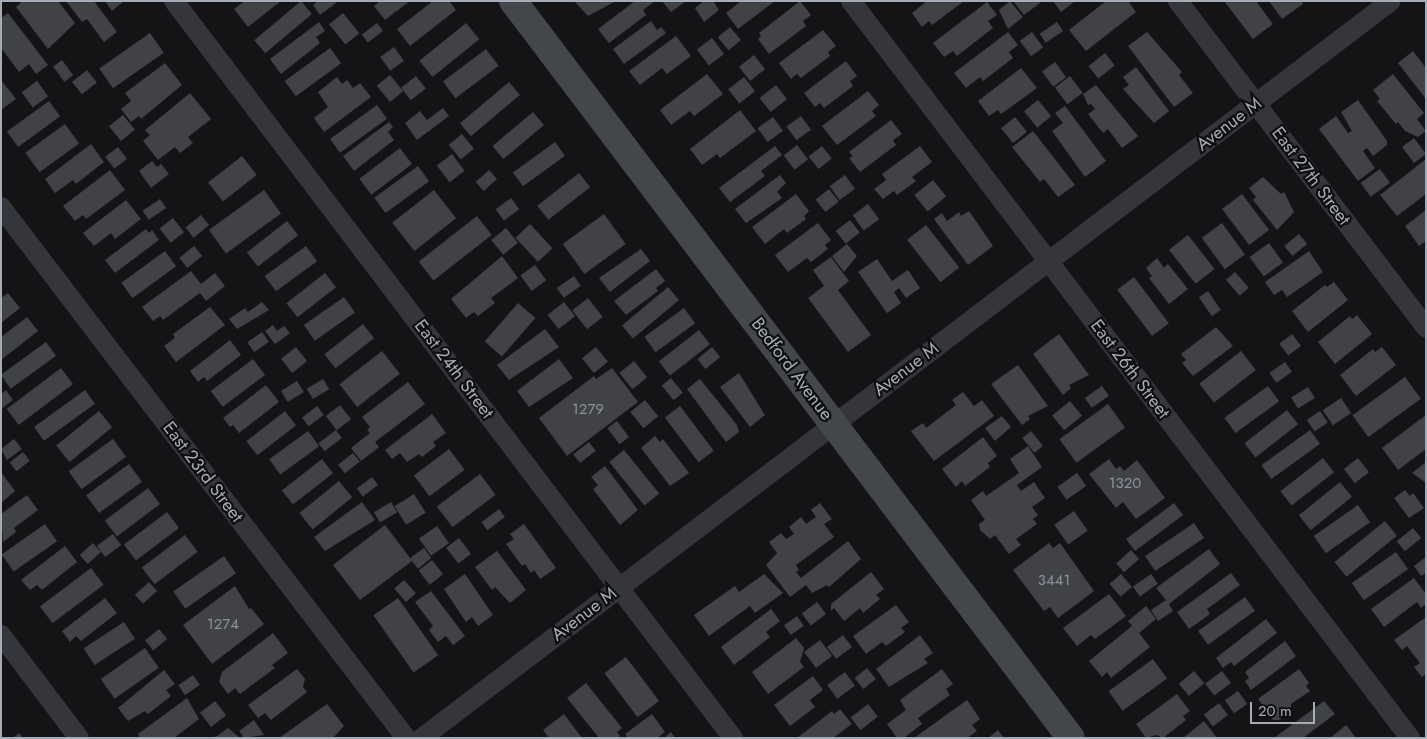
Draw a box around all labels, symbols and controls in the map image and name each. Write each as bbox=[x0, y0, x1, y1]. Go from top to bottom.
street label: Avenue M bbox=[1192, 92, 1266, 156]
street label: East 27th Street bbox=[1267, 123, 1355, 229]
street label: Bedford Avenue bbox=[747, 314, 837, 424]
street label: East 24th Street bbox=[410, 315, 498, 423]
street label: East 26th Street bbox=[1086, 315, 1174, 423]
street label: Avenue M bbox=[869, 337, 943, 401]
house number: 1279 bbox=[572, 401, 604, 419]
street label: East 23rd Street bbox=[158, 417, 248, 527]
house number: 1320 bbox=[1109, 475, 1141, 493]
house number: 3441 bbox=[1038, 572, 1070, 590]
street label: Avenue M bbox=[547, 582, 621, 646]
house number: 1274 bbox=[207, 616, 239, 634]
scale bar bbox=[1252, 692, 1317, 724]
text: 20 m bbox=[1258, 700, 1292, 722]

